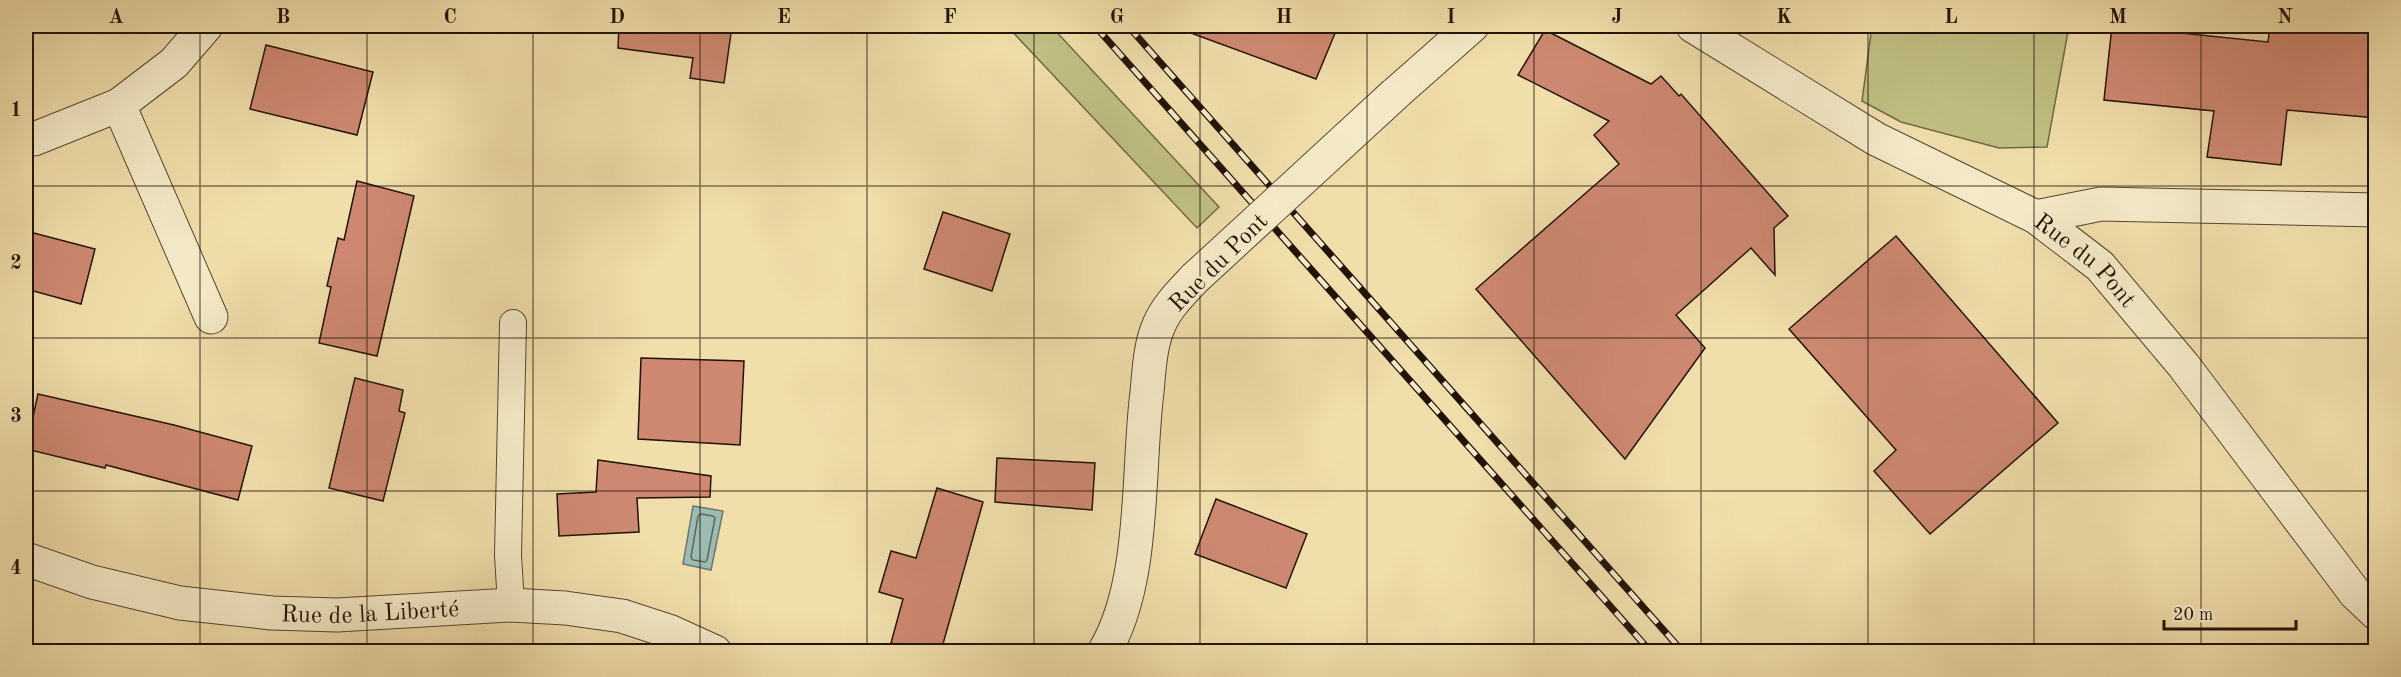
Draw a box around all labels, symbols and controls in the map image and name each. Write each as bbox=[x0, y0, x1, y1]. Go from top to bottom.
text: A bbox=[108, 8, 124, 28]
text: B bbox=[276, 8, 290, 28]
text: C bbox=[443, 8, 457, 28]
text: D bbox=[609, 8, 625, 28]
text: E bbox=[777, 8, 791, 28]
text: F bbox=[943, 8, 957, 28]
text: G bbox=[1110, 8, 1124, 28]
text: H bbox=[1276, 8, 1292, 28]
text: I bbox=[1447, 8, 1455, 28]
text: J bbox=[1612, 8, 1623, 28]
text: K bbox=[1776, 8, 1792, 28]
text: L bbox=[1944, 8, 1958, 28]
text: M bbox=[2109, 8, 2127, 28]
text: N bbox=[2277, 8, 2293, 28]
text: 1 bbox=[10, 101, 22, 121]
street label: Rue du Pont bbox=[1166, 210, 1273, 317]
street label: Rue du Pont bbox=[2029, 210, 2139, 313]
text: 2 bbox=[10, 254, 22, 274]
text: 3 bbox=[10, 407, 22, 427]
text: 4 bbox=[10, 559, 22, 579]
scale bar bbox=[2164, 593, 2296, 631]
street label: Rue de la Liberté bbox=[280, 598, 460, 629]
text: 20 m bbox=[2173, 606, 2213, 624]

